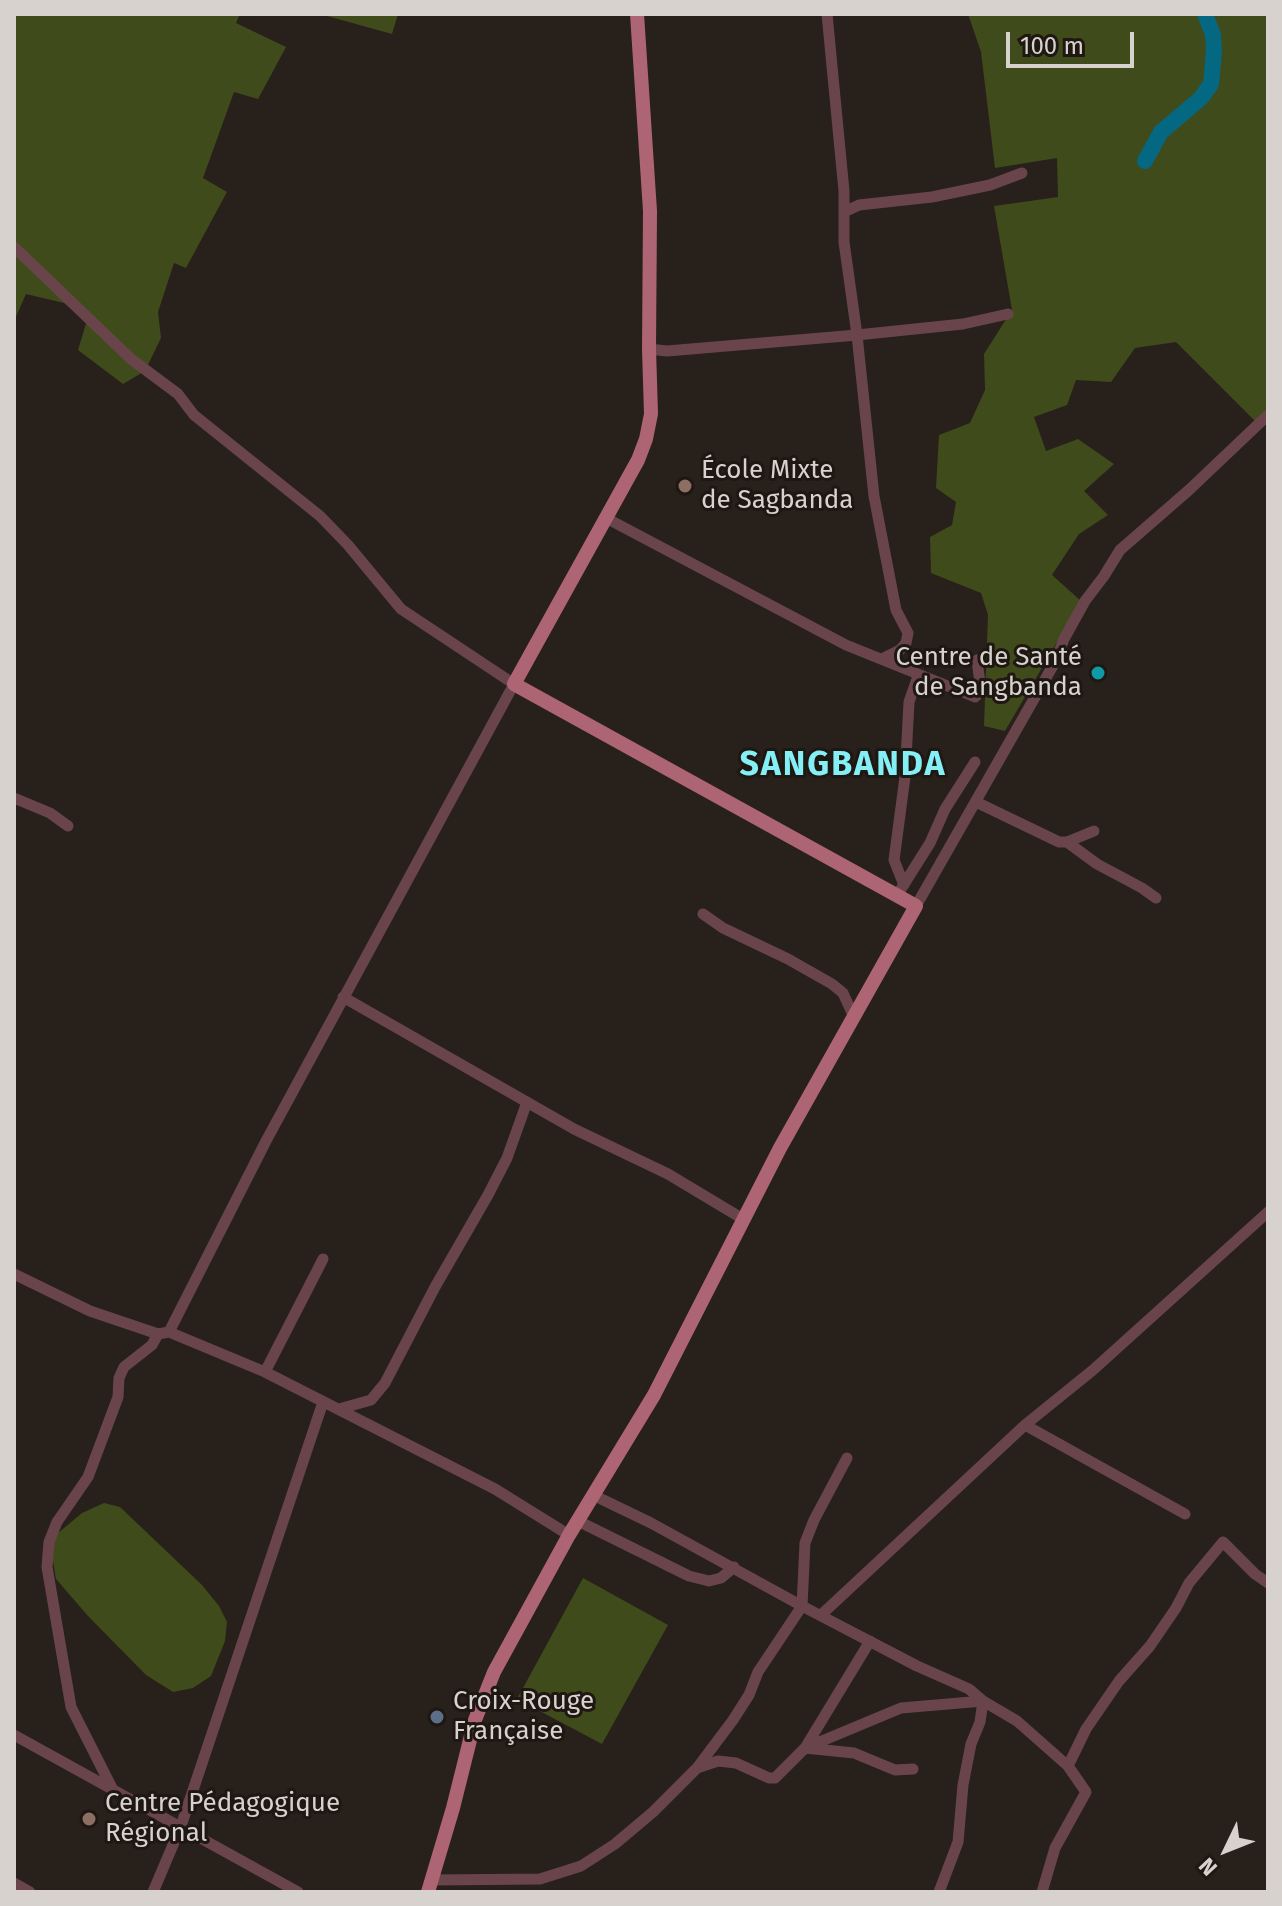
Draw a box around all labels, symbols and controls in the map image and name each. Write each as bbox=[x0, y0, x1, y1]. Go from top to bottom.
scale bar bbox=[1010, 16, 1138, 66]
text: 100 m bbox=[1020, 32, 1084, 60]
place label: École Mixte de Sagbanda bbox=[701, 455, 853, 516]
marker: École Mixte de Sagbanda bbox=[676, 477, 694, 495]
place label: Centre de Santé de Sangbanda bbox=[896, 642, 1082, 704]
marker: Centre de Santé de Sangbanda bbox=[1089, 664, 1107, 682]
district label: SANGBANDA bbox=[739, 746, 947, 786]
place label: Croix-Rouge Française bbox=[453, 1686, 594, 1748]
marker: Croix-Rouge Française bbox=[428, 1708, 446, 1726]
place label: Centre Pédagogique Régional bbox=[105, 1788, 340, 1850]
marker: Centre Pédagogique Régional bbox=[80, 1810, 98, 1828]
north arrow bbox=[1186, 1810, 1266, 1890]
text: N bbox=[1193, 1852, 1223, 1881]

